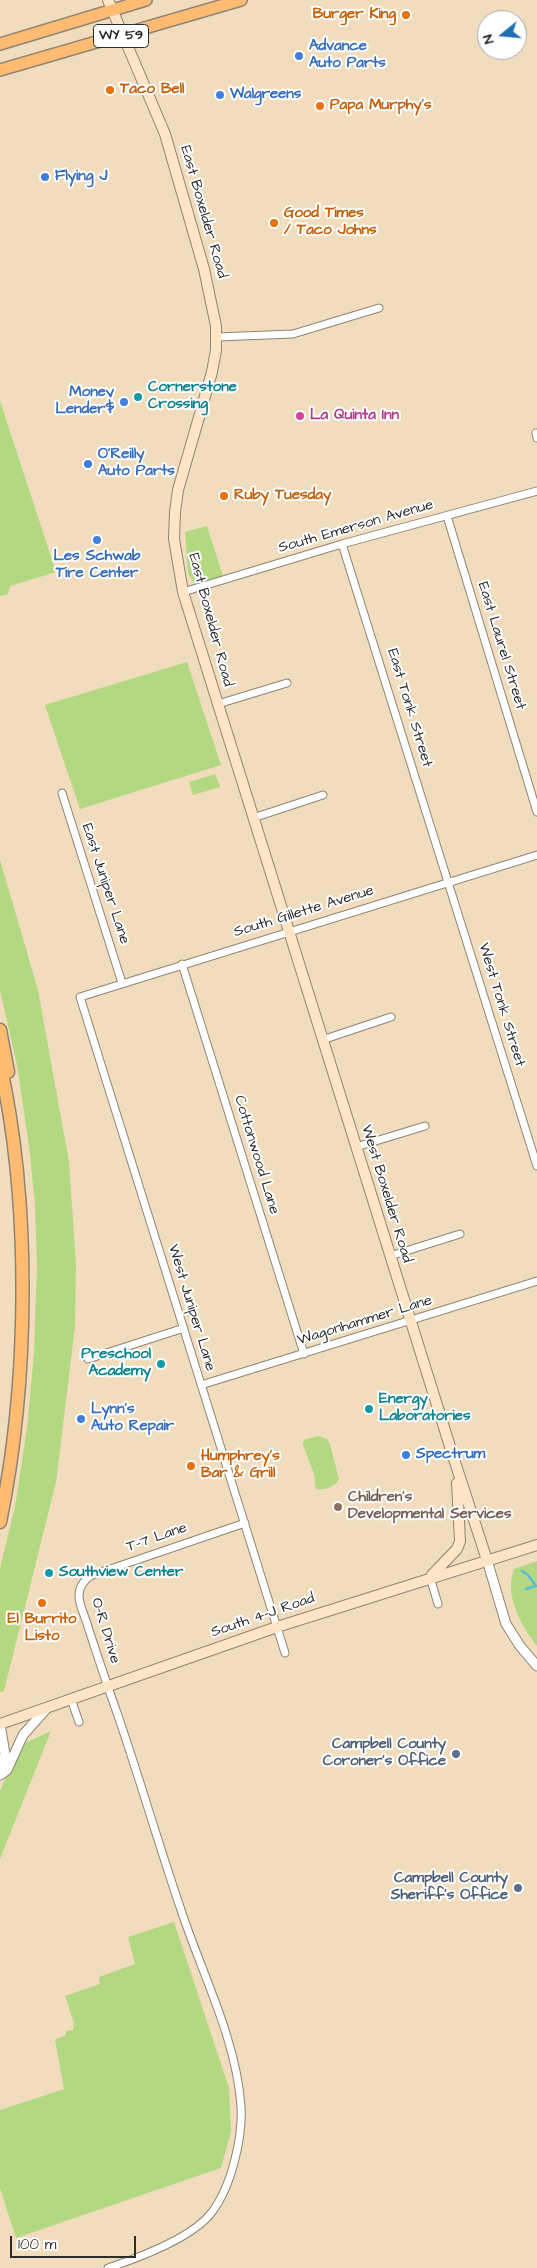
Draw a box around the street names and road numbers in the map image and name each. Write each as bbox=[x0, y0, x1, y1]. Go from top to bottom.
road number: WY 59 bbox=[94, 24, 148, 48]
street label: East Boxelder Road bbox=[175, 144, 231, 280]
street label: South Emerson Avenue bbox=[276, 496, 436, 558]
street label: East Boxelder Road bbox=[184, 551, 236, 689]
street label: East Laurel Street bbox=[473, 580, 529, 712]
street label: East Tonk Street bbox=[382, 647, 436, 769]
street label: East Juniper Lane bbox=[77, 821, 133, 947]
street label: South Gillette Avenue bbox=[232, 882, 376, 942]
street label: West Tonk Street bbox=[474, 941, 528, 1069]
street label: Cottonwood Lane bbox=[229, 1093, 283, 1217]
street label: West Boxelder Road bbox=[356, 1123, 416, 1265]
street label: West Juniper Lane bbox=[163, 1242, 219, 1374]
street label: Wagonhammer Lane bbox=[295, 1292, 435, 1350]
street label: T-7 Lane bbox=[124, 1519, 190, 1557]
street label: South 4-J Road bbox=[209, 1590, 317, 1642]
street label: O-R Drive bbox=[87, 1596, 123, 1666]

